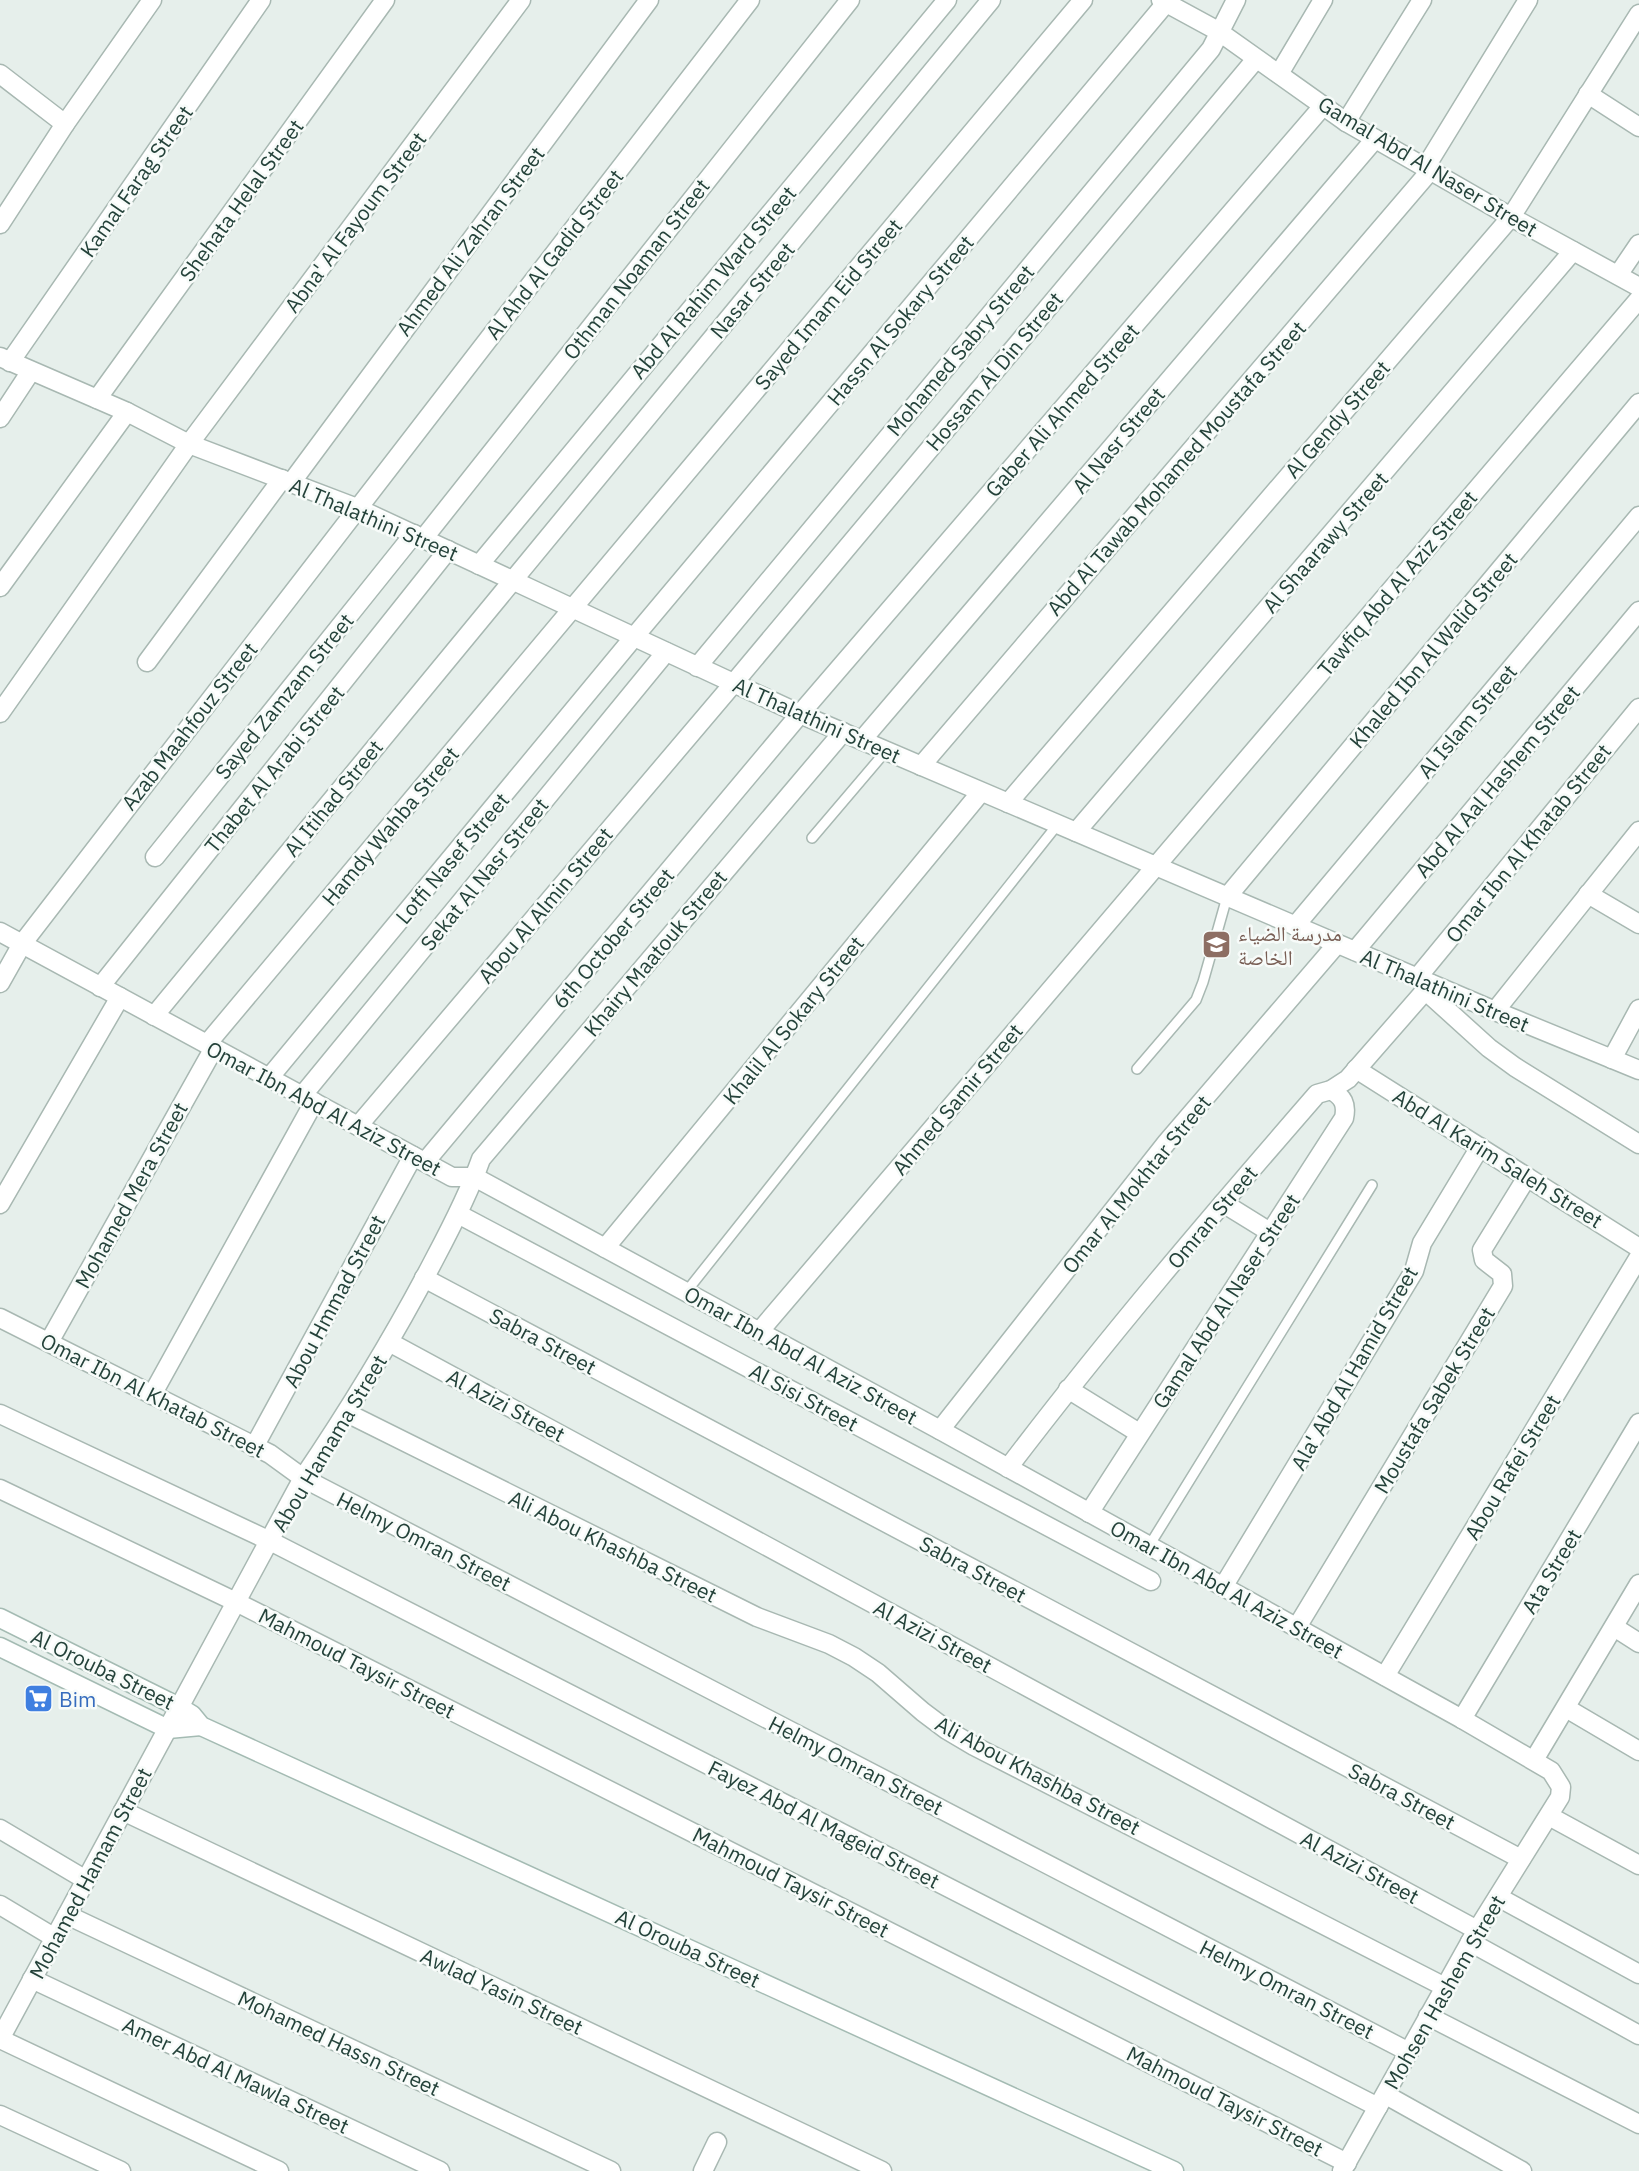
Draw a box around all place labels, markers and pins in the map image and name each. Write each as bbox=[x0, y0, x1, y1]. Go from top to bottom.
place label: مدرسة الضياء الخاصة bbox=[1238, 919, 1342, 971]
school or university icon: مدرسة الضياء الخاصة bbox=[1201, 929, 1233, 961]
supermarket icon: Bim bbox=[22, 1683, 54, 1715]
place label: Bim bbox=[59, 1685, 96, 1713]

